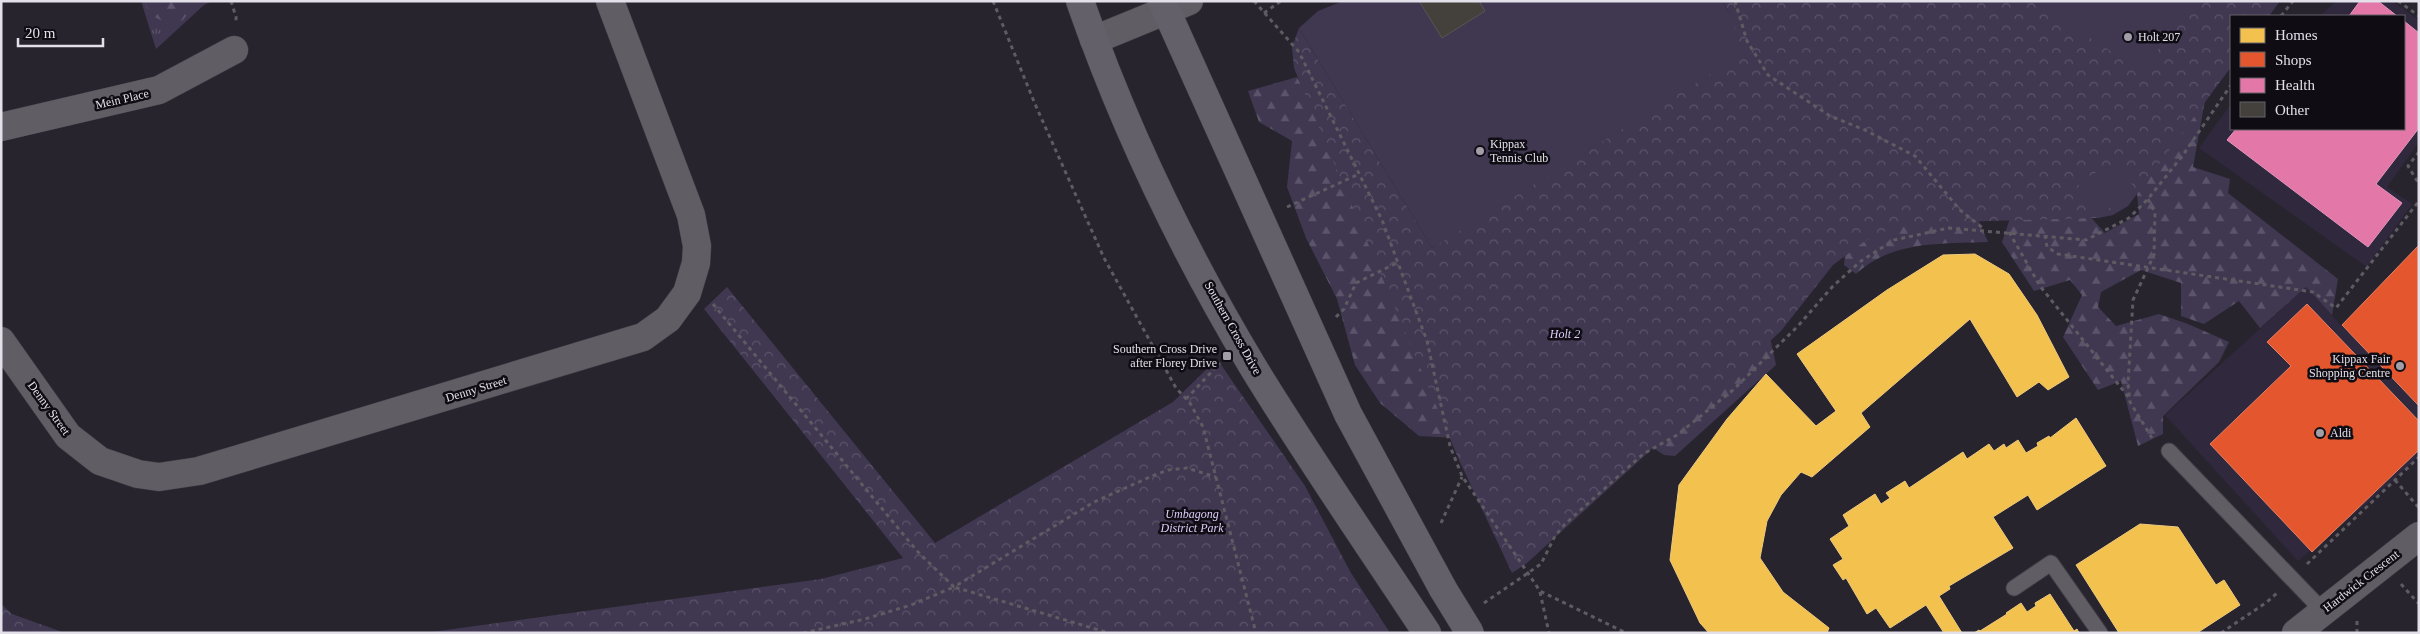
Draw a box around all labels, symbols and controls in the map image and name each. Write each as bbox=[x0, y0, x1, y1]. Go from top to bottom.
scale bar bbox=[18, 15, 102, 47]
legend bbox=[2230, 15, 2405, 130]
text: 20 m bbox=[25, 25, 56, 41]
text: Homes bbox=[2275, 27, 2318, 43]
place label: Holt 207 bbox=[2138, 30, 2180, 44]
marker: Holt 207 bbox=[2122, 31, 2134, 43]
text: Shops bbox=[2275, 52, 2312, 68]
text: Health bbox=[2275, 77, 2315, 93]
street label: Mein Place bbox=[94, 86, 150, 112]
text: Other bbox=[2275, 102, 2309, 118]
place label: Kippax Tennis Club bbox=[1490, 137, 1548, 165]
marker: Kippax Tennis Club bbox=[1474, 145, 1486, 157]
street label: Southern Cross Drive bbox=[1202, 279, 1264, 377]
park label: Holt 2 bbox=[1549, 327, 1580, 341]
place label: Southern Cross Drive after Florey Drive bbox=[1113, 342, 1217, 370]
marker: Southern Cross Drive after Florey Drive bbox=[1221, 350, 1233, 362]
place label: Kippax Fair Shopping Centre bbox=[2309, 352, 2390, 380]
marker: Kippax Fair Shopping Centre bbox=[2394, 360, 2406, 372]
street label: Denny Street bbox=[444, 373, 509, 405]
street label: Denny Street bbox=[25, 378, 74, 438]
place label: Aldi bbox=[2330, 426, 2352, 440]
marker: Aldi bbox=[2314, 427, 2326, 439]
park label: Umbagong District Park bbox=[1160, 507, 1224, 535]
street label: Hardwick Crescent bbox=[2320, 547, 2402, 615]

